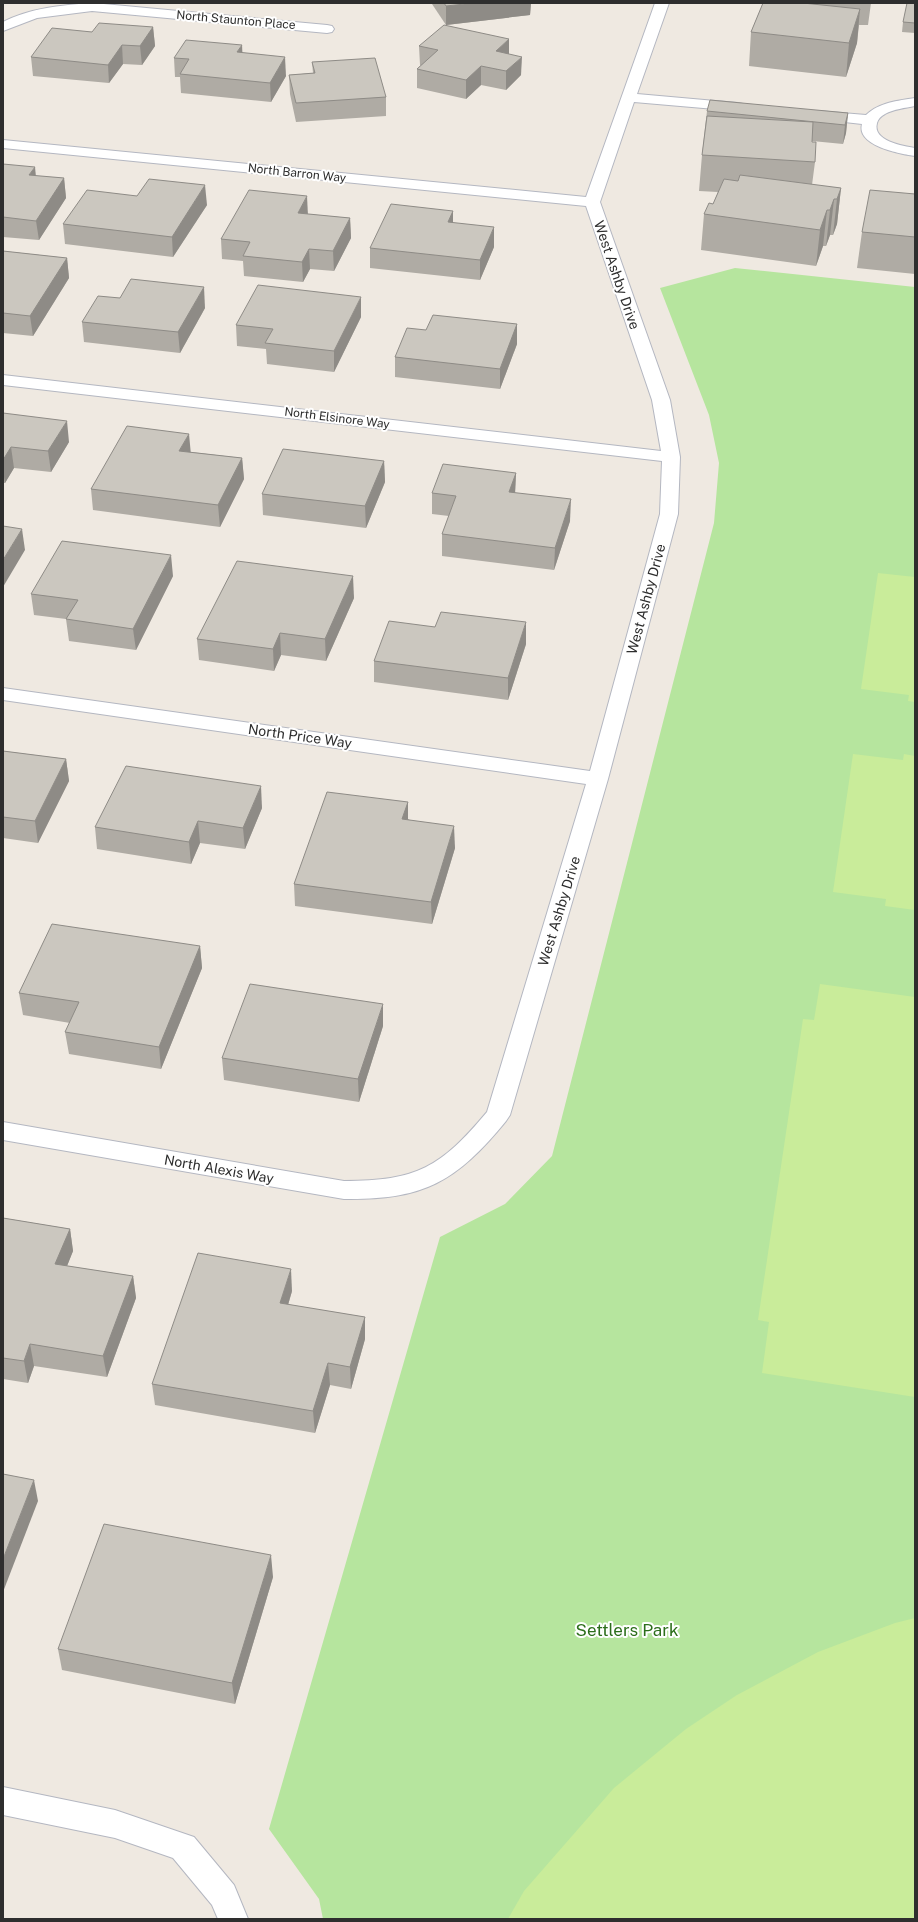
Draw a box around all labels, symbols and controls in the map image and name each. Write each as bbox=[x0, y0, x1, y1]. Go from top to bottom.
street label: North Staunton Place bbox=[176, 8, 296, 32]
street label: North Barron Way bbox=[247, 161, 347, 185]
street label: West Ashby Drive bbox=[591, 219, 643, 331]
street label: North Elsinore Way bbox=[284, 405, 391, 431]
street label: West Ashby Drive bbox=[624, 542, 668, 656]
street label: North Price Way bbox=[247, 721, 353, 751]
street label: West Ashby Drive bbox=[535, 854, 583, 968]
street label: North Alexis Way bbox=[163, 1151, 276, 1187]
park label: Settlers Park bbox=[576, 1620, 679, 1640]

